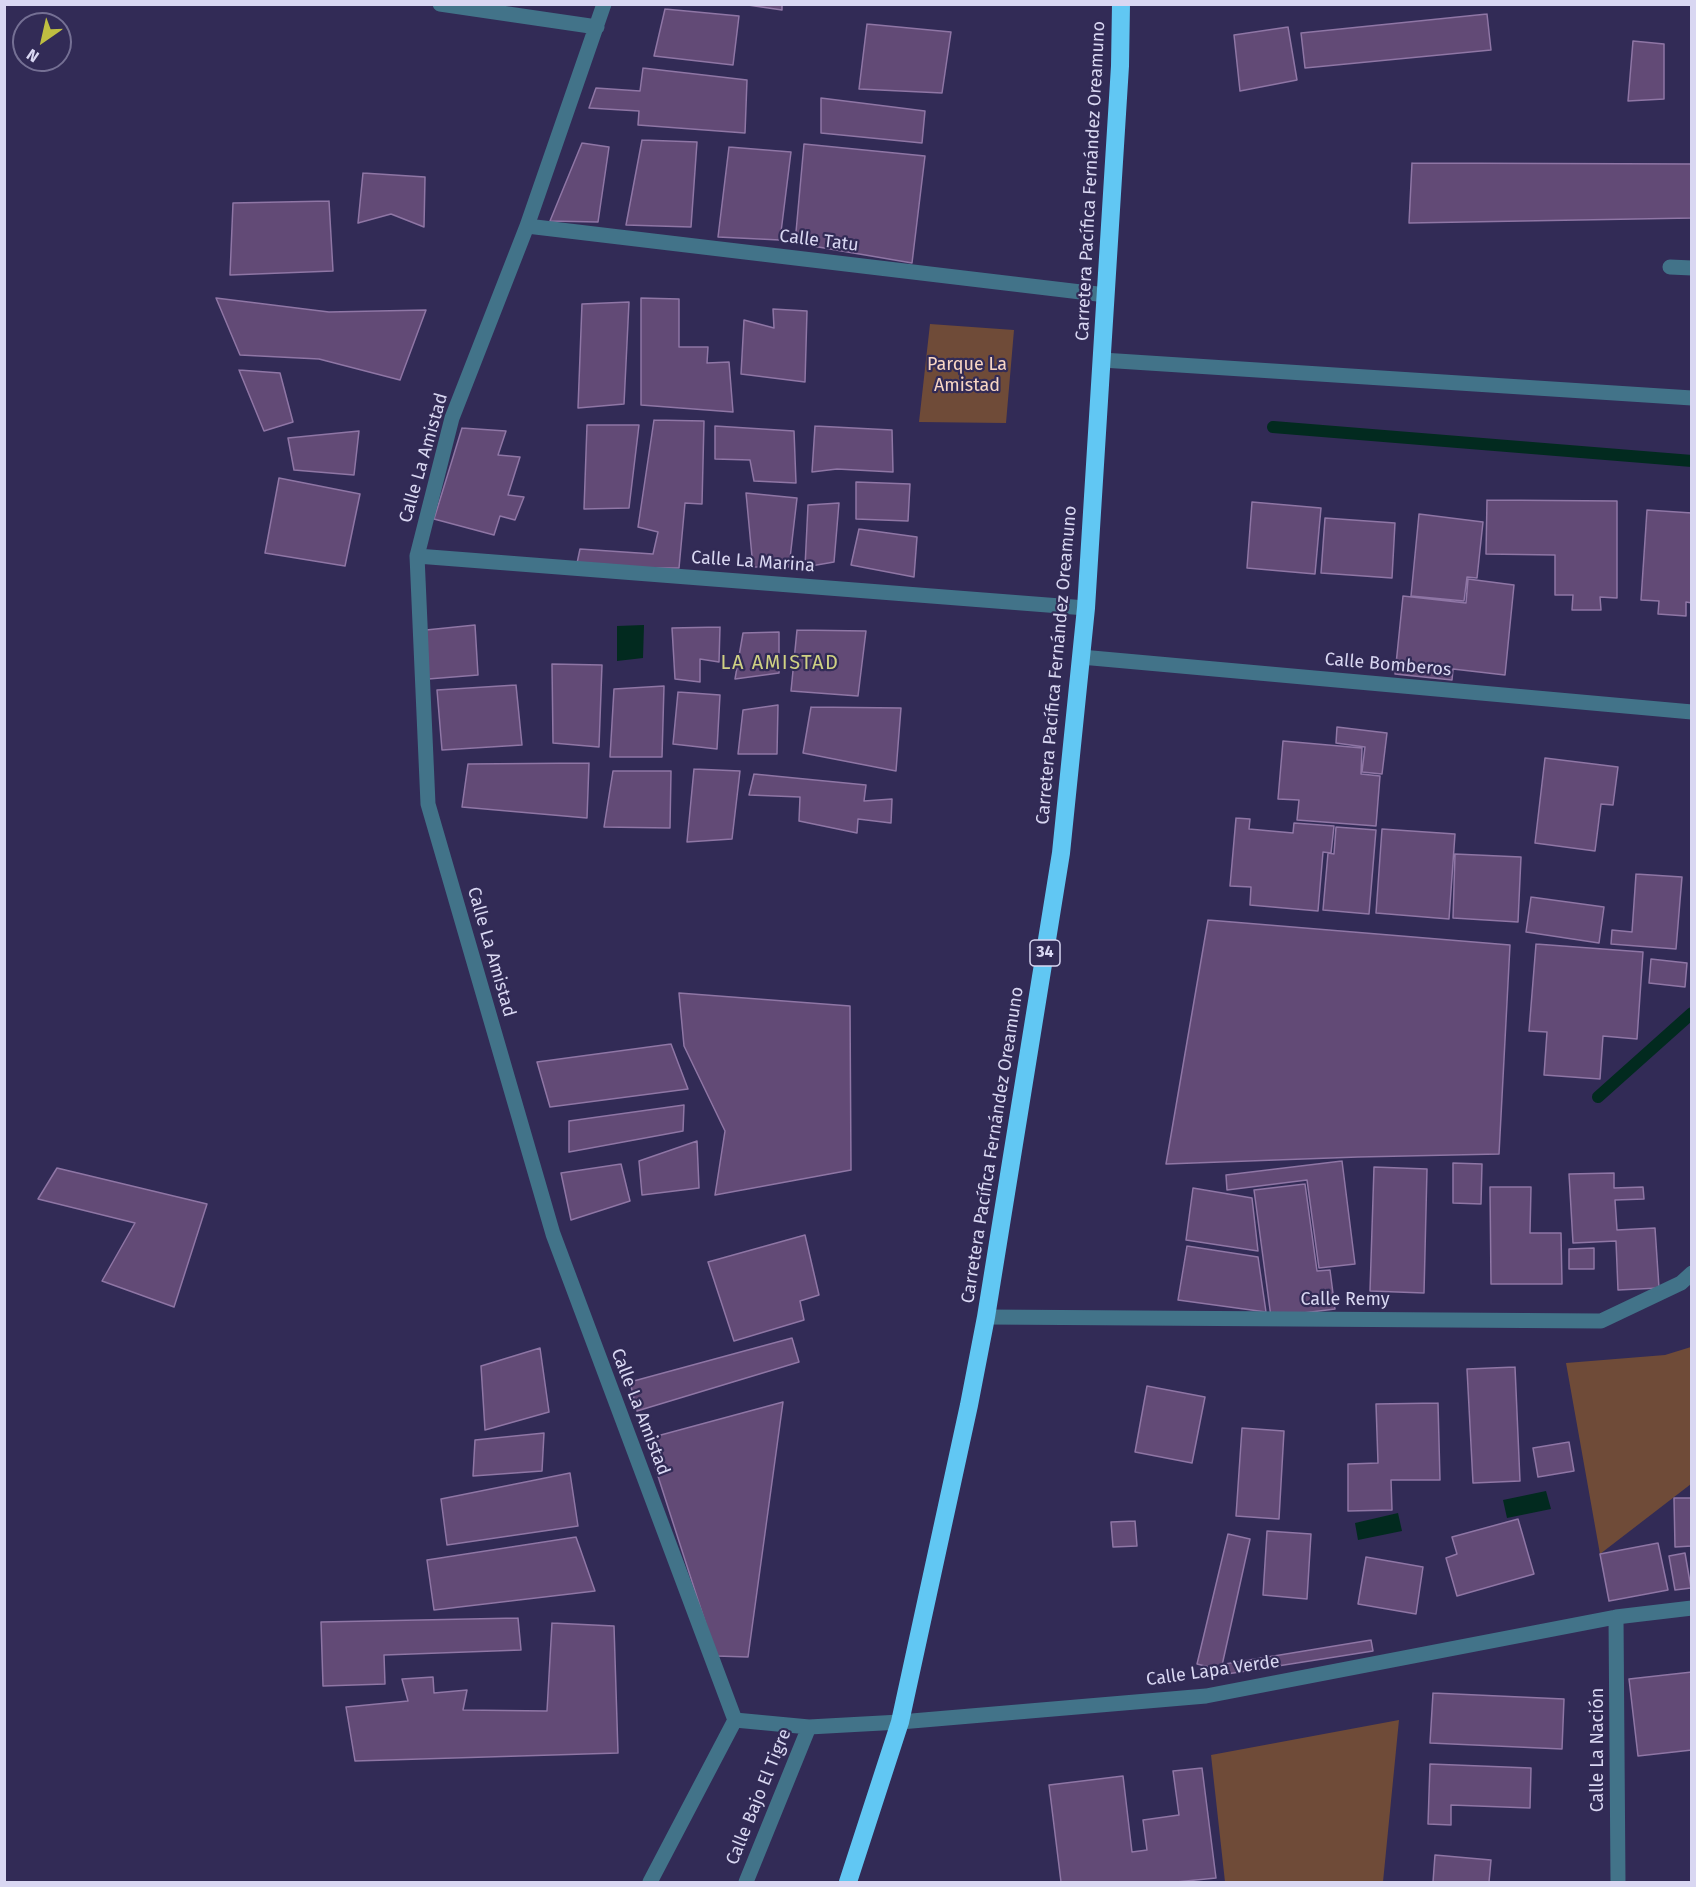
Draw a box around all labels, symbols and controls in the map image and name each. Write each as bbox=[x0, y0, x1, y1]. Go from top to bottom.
north arrow bbox=[12, 12, 72, 72]
street label: Carretera Pacífica Fernández Oreamuno bbox=[1072, 21, 1110, 341]
text: N bbox=[23, 45, 42, 67]
street label: Calle Tatu bbox=[778, 225, 860, 257]
park label: Parque La Amistad bbox=[927, 354, 1007, 397]
street label: Calle La Amistad bbox=[395, 391, 453, 525]
street label: Carretera Pacífica Fernández Oreamuno bbox=[1032, 505, 1082, 825]
street label: Calle La Marina bbox=[690, 547, 816, 577]
street label: Calle Bomberos bbox=[1324, 649, 1452, 681]
district label: LA AMISTAD bbox=[721, 651, 839, 675]
street label: Calle La Amistad bbox=[462, 885, 520, 1019]
road number: 34 bbox=[1030, 940, 1060, 966]
street label: Carretera Pacífica Fernández Oreamuno bbox=[957, 985, 1029, 1305]
street label: Calle Remy bbox=[1300, 1289, 1390, 1311]
street label: Calle La Amistad bbox=[606, 1346, 674, 1478]
street label: Calle Lapa Verde bbox=[1145, 1651, 1281, 1691]
street label: Calle La Nación bbox=[1587, 1688, 1609, 1812]
street label: Calle Bajo El Tigre bbox=[722, 1726, 796, 1868]

